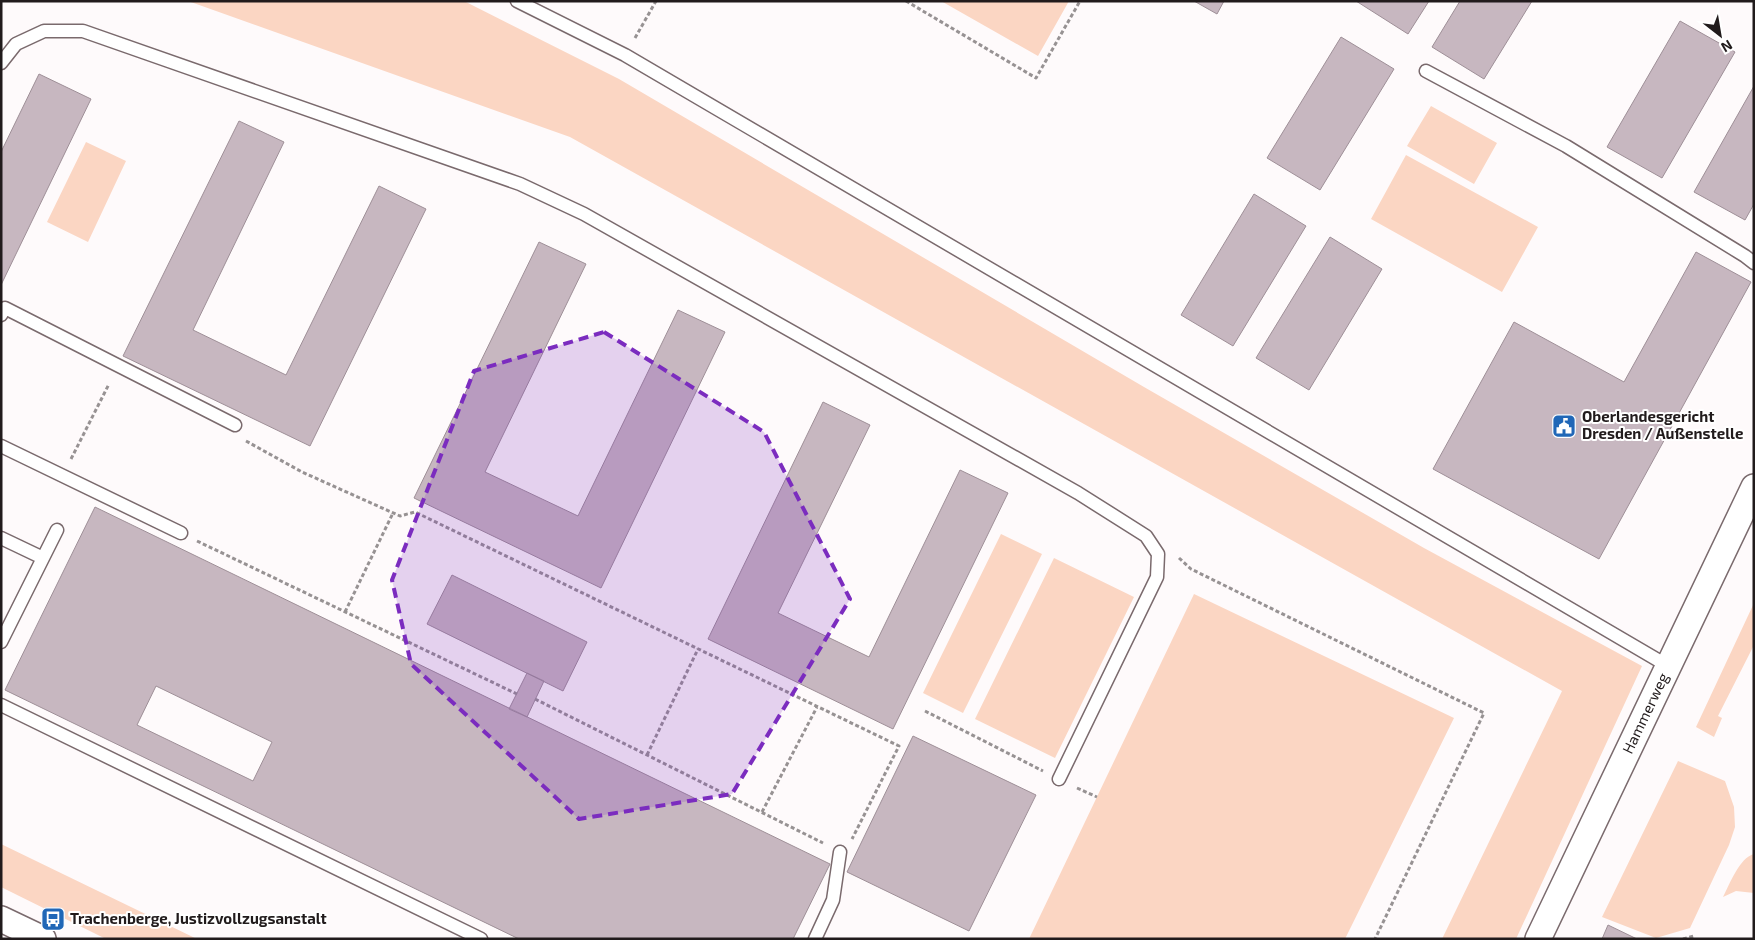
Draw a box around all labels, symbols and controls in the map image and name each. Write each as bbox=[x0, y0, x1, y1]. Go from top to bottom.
north arrow bbox=[1695, 10, 1745, 60]
text: N bbox=[1718, 37, 1736, 56]
place label: Oberlandesgericht Dresden / Außenstelle bbox=[1582, 407, 1743, 442]
public building icon: Oberlandesgericht Dresden / Außenstelle bbox=[1551, 413, 1577, 439]
street label: Hammerweg bbox=[1618, 669, 1672, 756]
bus stop icon: Trachenberge, Justizvollzugsanstalt bbox=[40, 906, 66, 932]
place label: Trachenberge, Justizvollzugsanstalt bbox=[70, 909, 327, 927]

